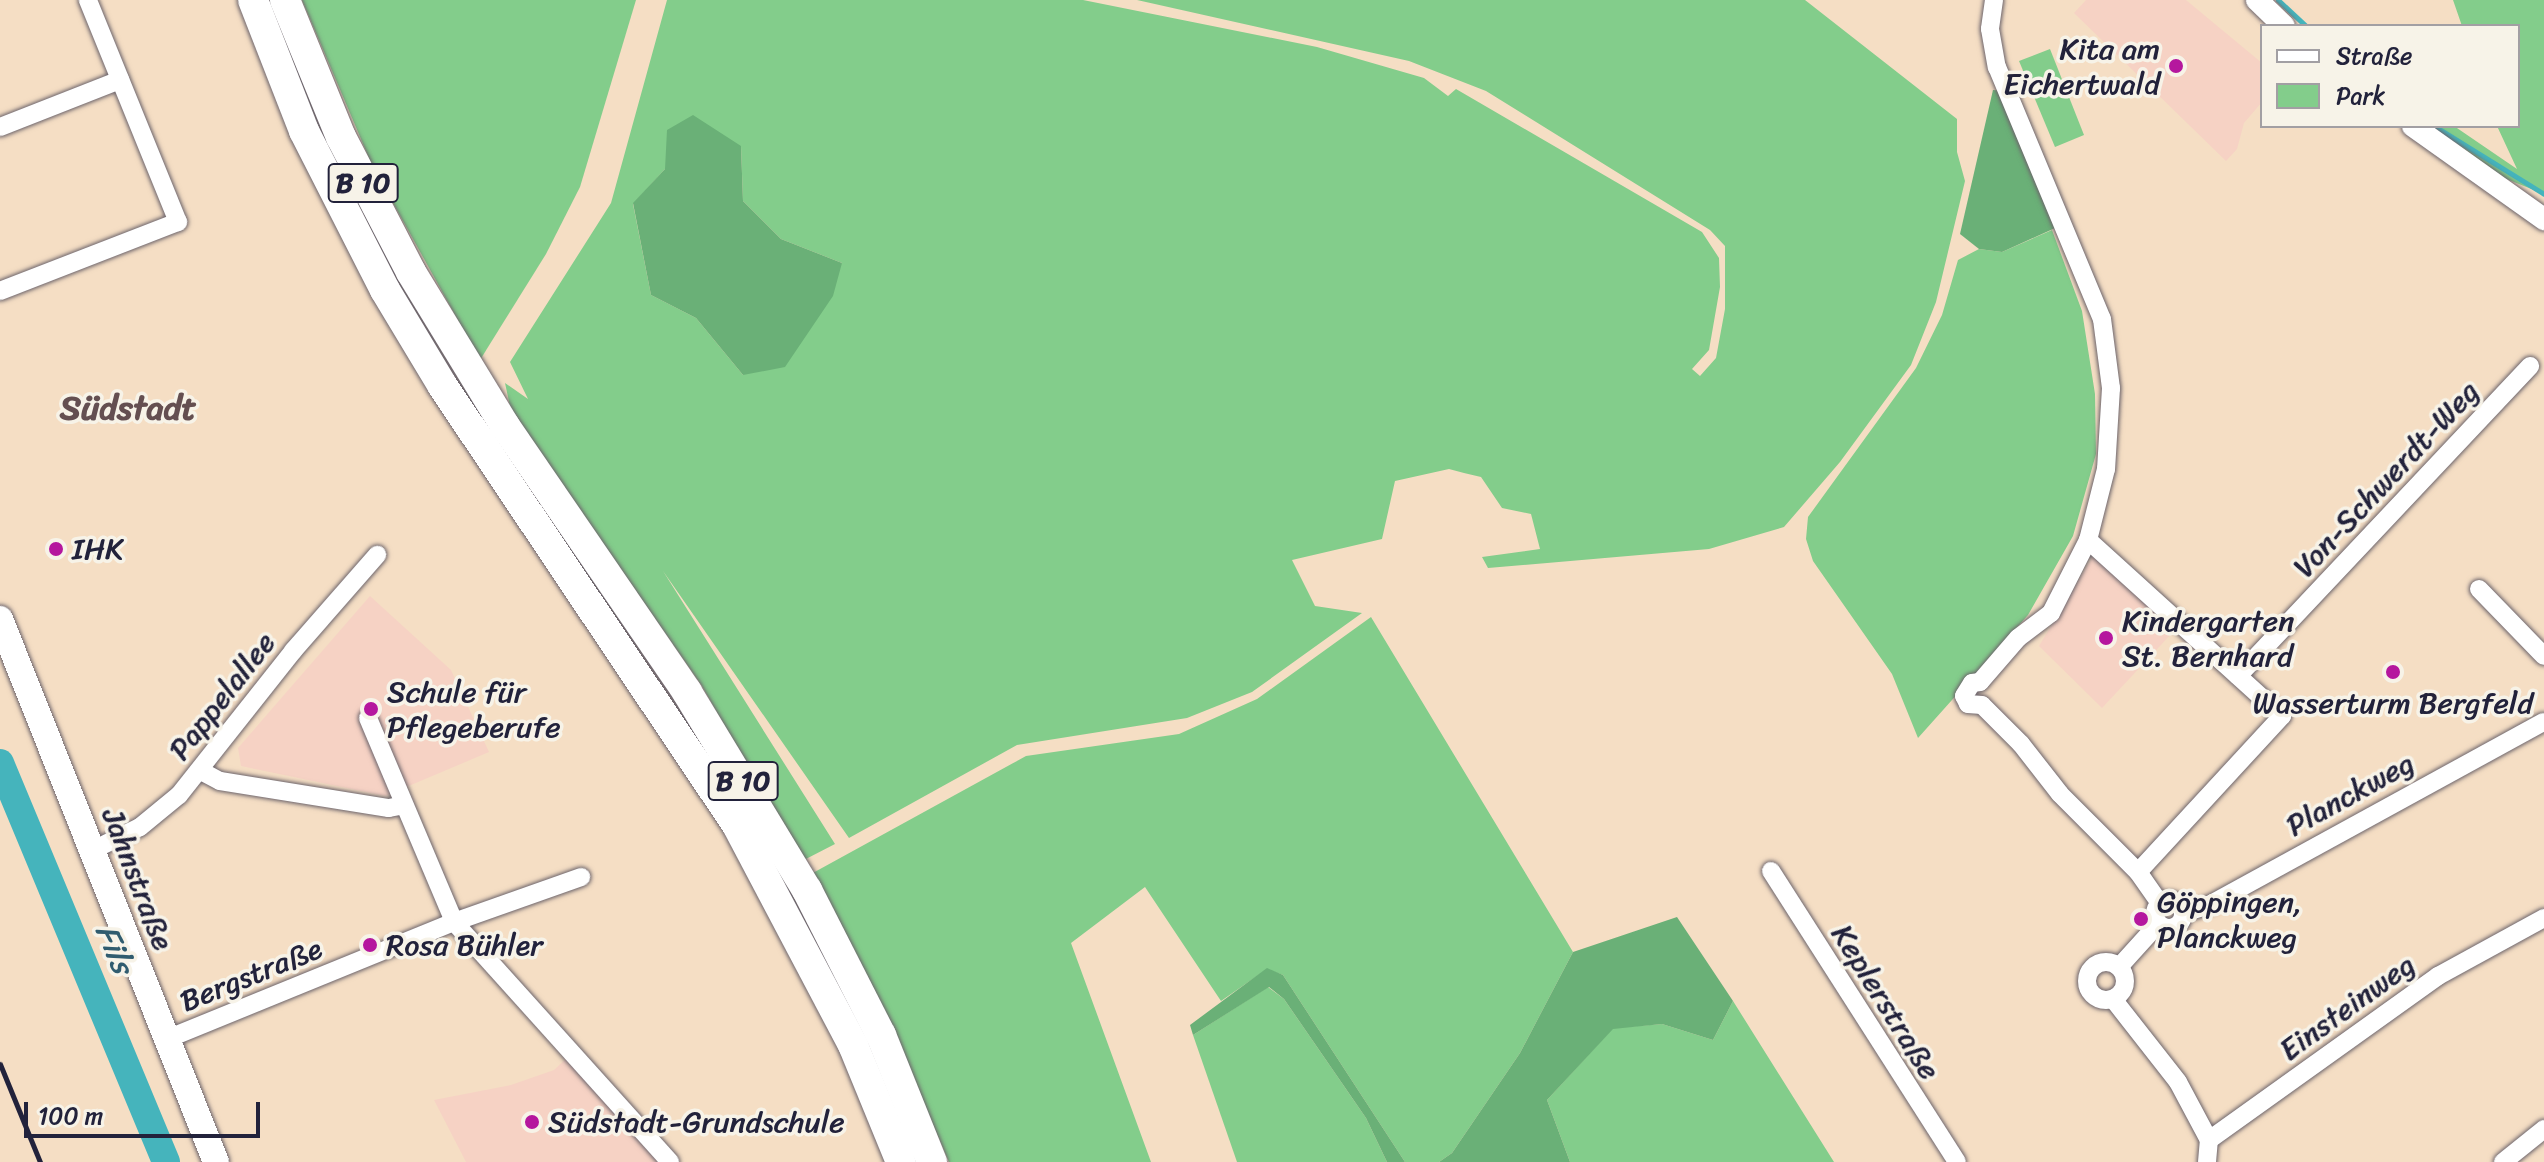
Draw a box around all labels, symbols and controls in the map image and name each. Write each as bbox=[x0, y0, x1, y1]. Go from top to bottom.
legend bbox=[2260, 24, 2520, 128]
place label: Kita am Eichertwald bbox=[2003, 31, 2160, 102]
text: Straße bbox=[2336, 35, 2412, 77]
marker: Kita am Eichertwald bbox=[2167, 57, 2185, 75]
text: Park bbox=[2336, 75, 2385, 117]
road number: B 10 bbox=[327, 159, 399, 207]
street label: Von-Schwerdt-Weg bbox=[2286, 373, 2486, 585]
district label: Südstadt bbox=[60, 389, 196, 429]
place label: IHK bbox=[72, 531, 123, 567]
marker: IHK bbox=[47, 540, 65, 558]
place label: Kindergarten St. Bernhard bbox=[2122, 603, 2294, 674]
street label: Pappelallee bbox=[161, 625, 283, 767]
marker: Kindergarten St. Bernhard bbox=[2097, 629, 2115, 647]
marker: Wasserturm Bergfeld bbox=[2384, 663, 2402, 681]
place label: Schule für Pflegeberufe bbox=[387, 674, 561, 744]
place label: Wasserturm Bergfeld bbox=[2253, 685, 2533, 721]
marker: Schule für Pflegeberufe bbox=[362, 700, 380, 718]
street label: Planckweg bbox=[2280, 744, 2420, 844]
road number: B 10 bbox=[707, 757, 779, 805]
street label: Jahnstraße bbox=[95, 803, 181, 955]
place label: Göppingen, Planckweg bbox=[2157, 884, 2302, 954]
marker: Göppingen, Planckweg bbox=[2132, 910, 2150, 928]
water label: Fils bbox=[87, 918, 141, 980]
street label: Keplerstraße bbox=[1824, 918, 1948, 1086]
place label: Rosa Bühler bbox=[386, 927, 543, 963]
street label: Bergstraße bbox=[175, 930, 327, 1020]
marker: Rosa Bühler bbox=[361, 936, 379, 954]
street label: Einsteinweg bbox=[2272, 946, 2422, 1068]
scale bar bbox=[28, 1086, 264, 1136]
text: 100 m bbox=[38, 1095, 103, 1137]
place label: Südstadt-Grundschule bbox=[548, 1104, 845, 1140]
marker: Südstadt-Grundschule bbox=[523, 1113, 541, 1131]

